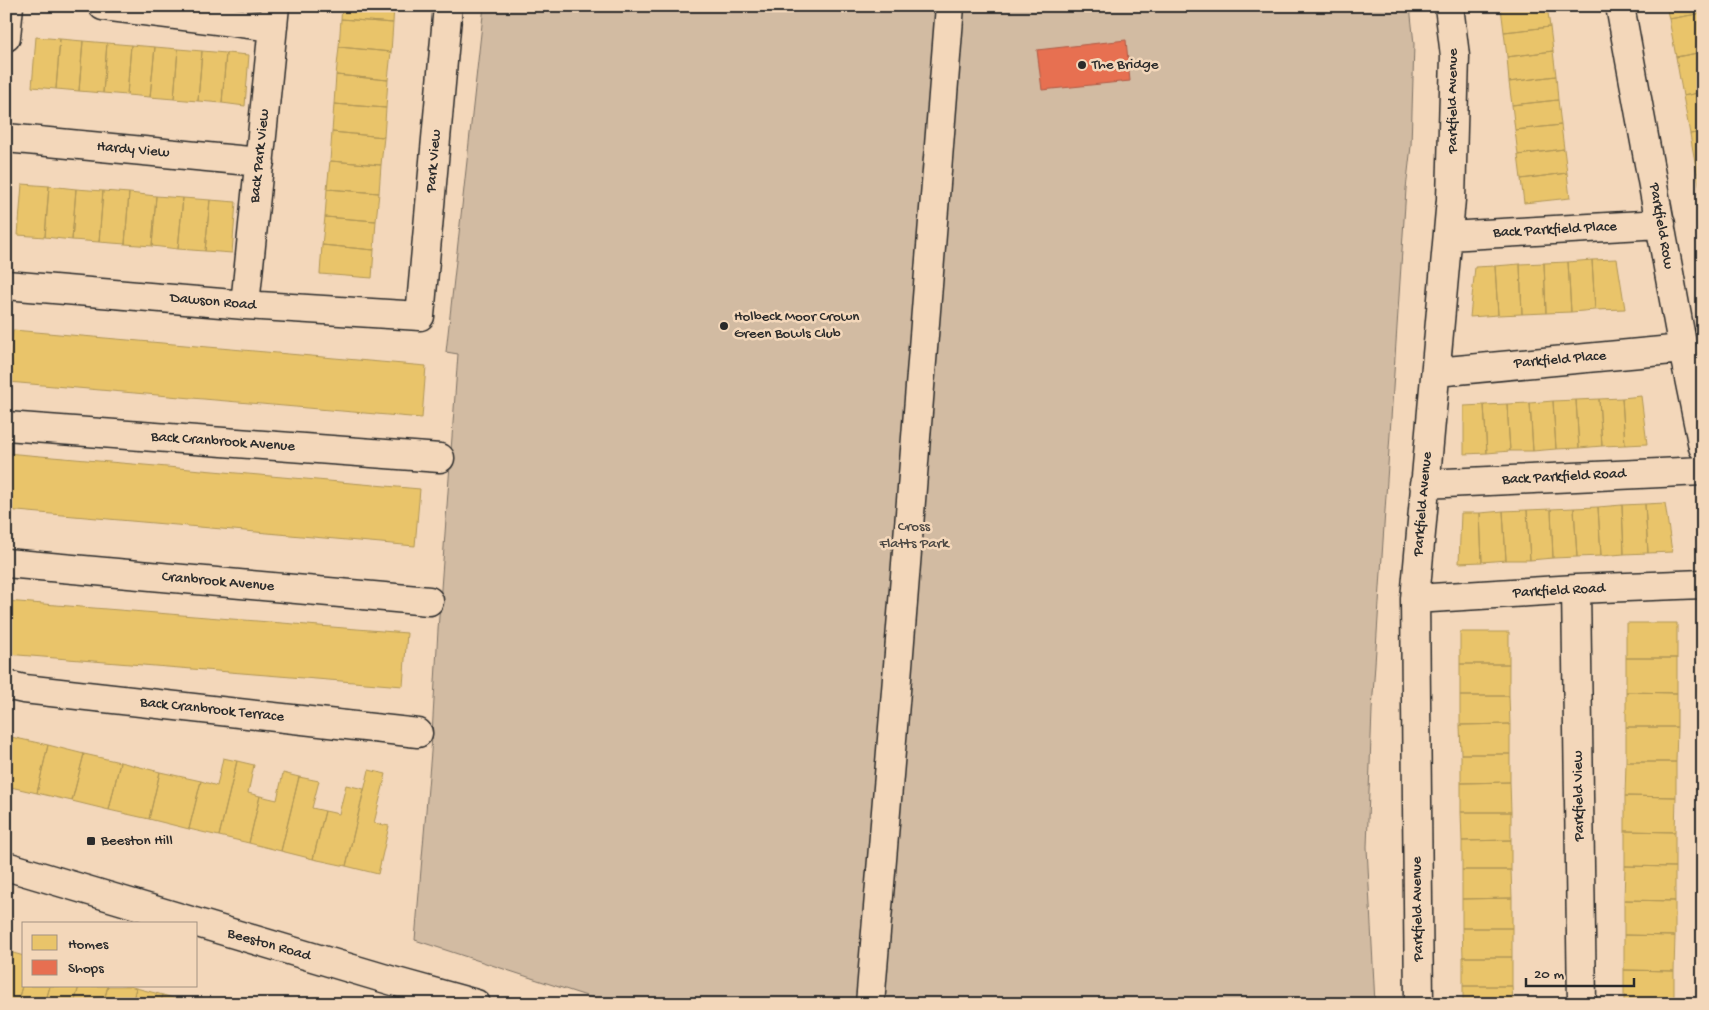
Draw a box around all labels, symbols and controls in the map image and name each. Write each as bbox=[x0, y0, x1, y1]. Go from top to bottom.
street label: Parkfield Avenue bbox=[1444, 48, 1462, 154]
place label: The Bridge bbox=[1091, 56, 1159, 74]
marker: The Bridge bbox=[1076, 59, 1088, 71]
street label: Back Park View bbox=[246, 108, 274, 205]
street label: Park View bbox=[422, 128, 446, 194]
street label: Hardy View bbox=[96, 138, 170, 162]
street label: Parkfield Row bbox=[1644, 181, 1677, 271]
street label: Back Parkfield Place bbox=[1492, 218, 1618, 242]
street label: Dawson Road bbox=[168, 289, 258, 315]
place label: Holbeck Moor Crown Green Bowls Club bbox=[734, 308, 859, 343]
marker: Holbeck Moor Crown Green Bowls Club bbox=[718, 320, 730, 332]
street label: Parkfield Place bbox=[1512, 347, 1607, 373]
street label: Back Cranbrook Avenue bbox=[149, 428, 296, 456]
street label: Parkfield Avenue bbox=[1409, 451, 1437, 558]
street label: Back Parkfield Road bbox=[1501, 465, 1628, 489]
park label: Cross Flatts Park bbox=[878, 518, 950, 553]
street label: Cranbrook Avenue bbox=[161, 568, 275, 596]
street label: Parkfield Road bbox=[1511, 580, 1607, 602]
street label: Back Cranbrook Terrace bbox=[138, 693, 285, 727]
street label: Parkfield View bbox=[1569, 750, 1589, 843]
place label: Beeston Hill bbox=[100, 832, 173, 850]
marker: Beeston Hill bbox=[85, 835, 97, 847]
street label: Parkfield Avenue bbox=[1408, 856, 1428, 963]
legend bbox=[22, 922, 198, 988]
street label: Beeston Road bbox=[224, 924, 314, 966]
text: Homes bbox=[68, 936, 109, 954]
scale bar bbox=[1526, 955, 1634, 987]
text: Shops bbox=[68, 960, 104, 978]
text: 20 m bbox=[1534, 966, 1564, 984]

